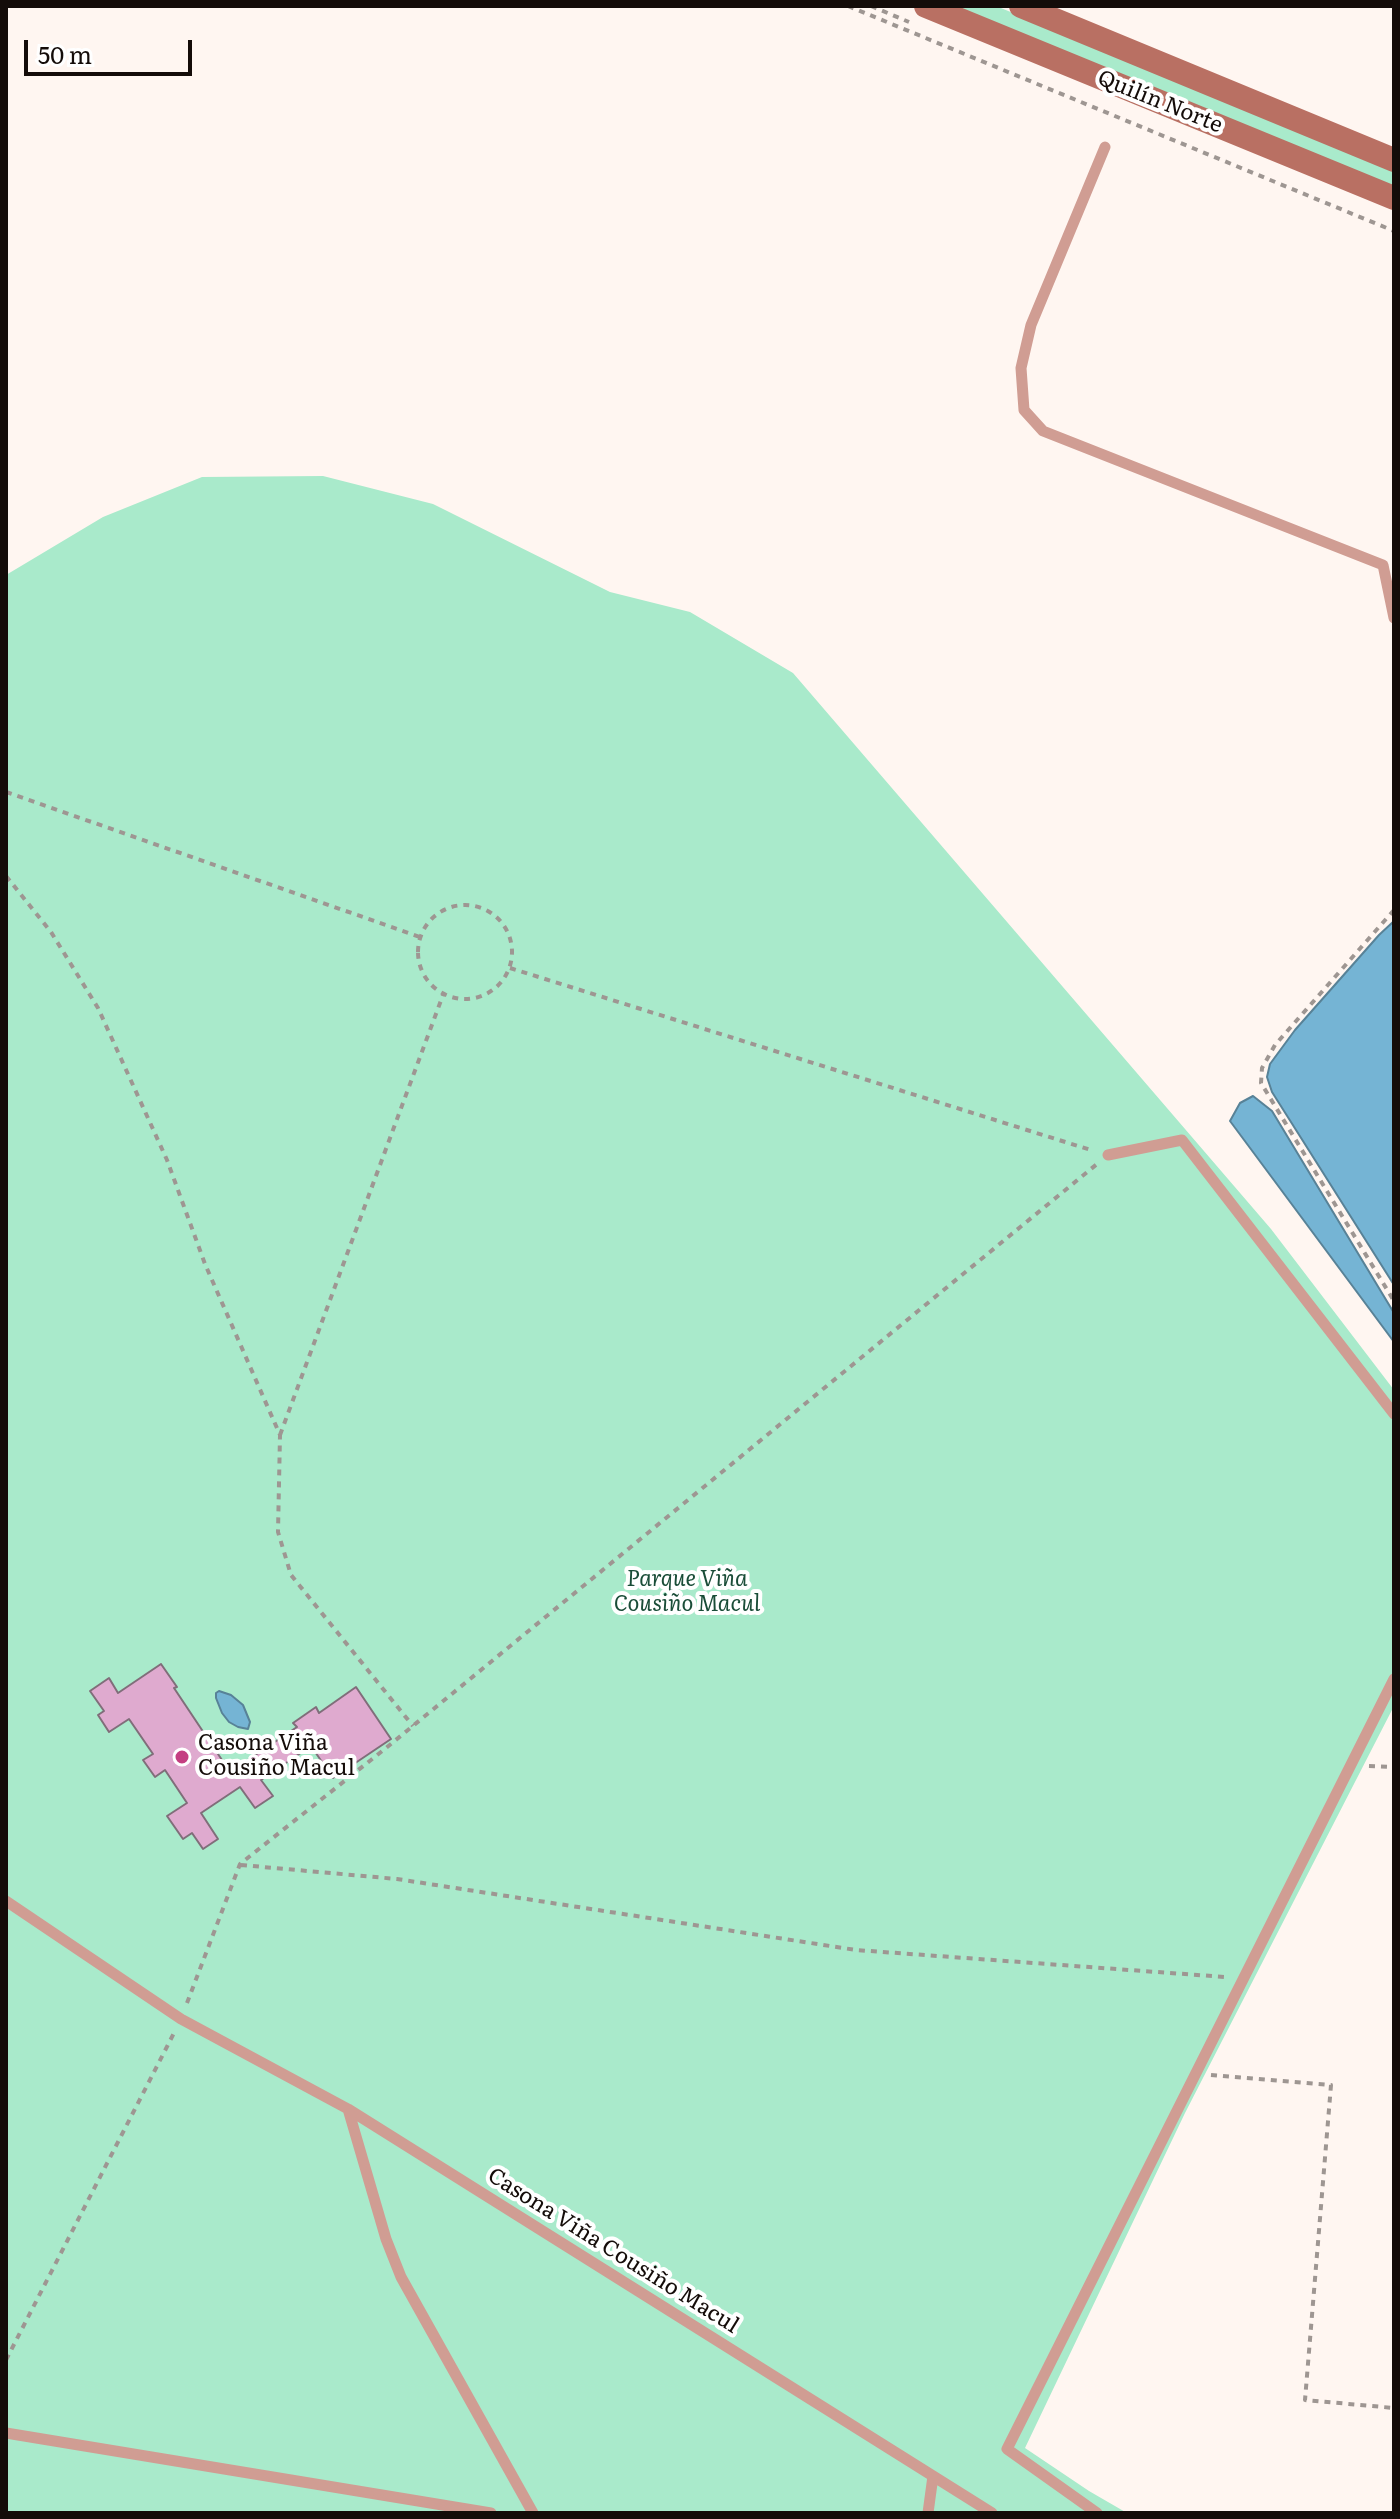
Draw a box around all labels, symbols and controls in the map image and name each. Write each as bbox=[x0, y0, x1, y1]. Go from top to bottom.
scale bar bbox=[28, 24, 196, 74]
text: 50 m bbox=[38, 36, 92, 71]
street label: Quilín Norte bbox=[1094, 65, 1226, 139]
park label: Parque Viña Cousiño Macul bbox=[614, 1567, 760, 1618]
place label: Casona Viña Cousiño Macul bbox=[198, 1731, 355, 1782]
marker: Casona Viña Cousiño Macul bbox=[173, 1748, 191, 1766]
street label: Casona Viña Cousiño Macul bbox=[483, 2163, 743, 2339]

